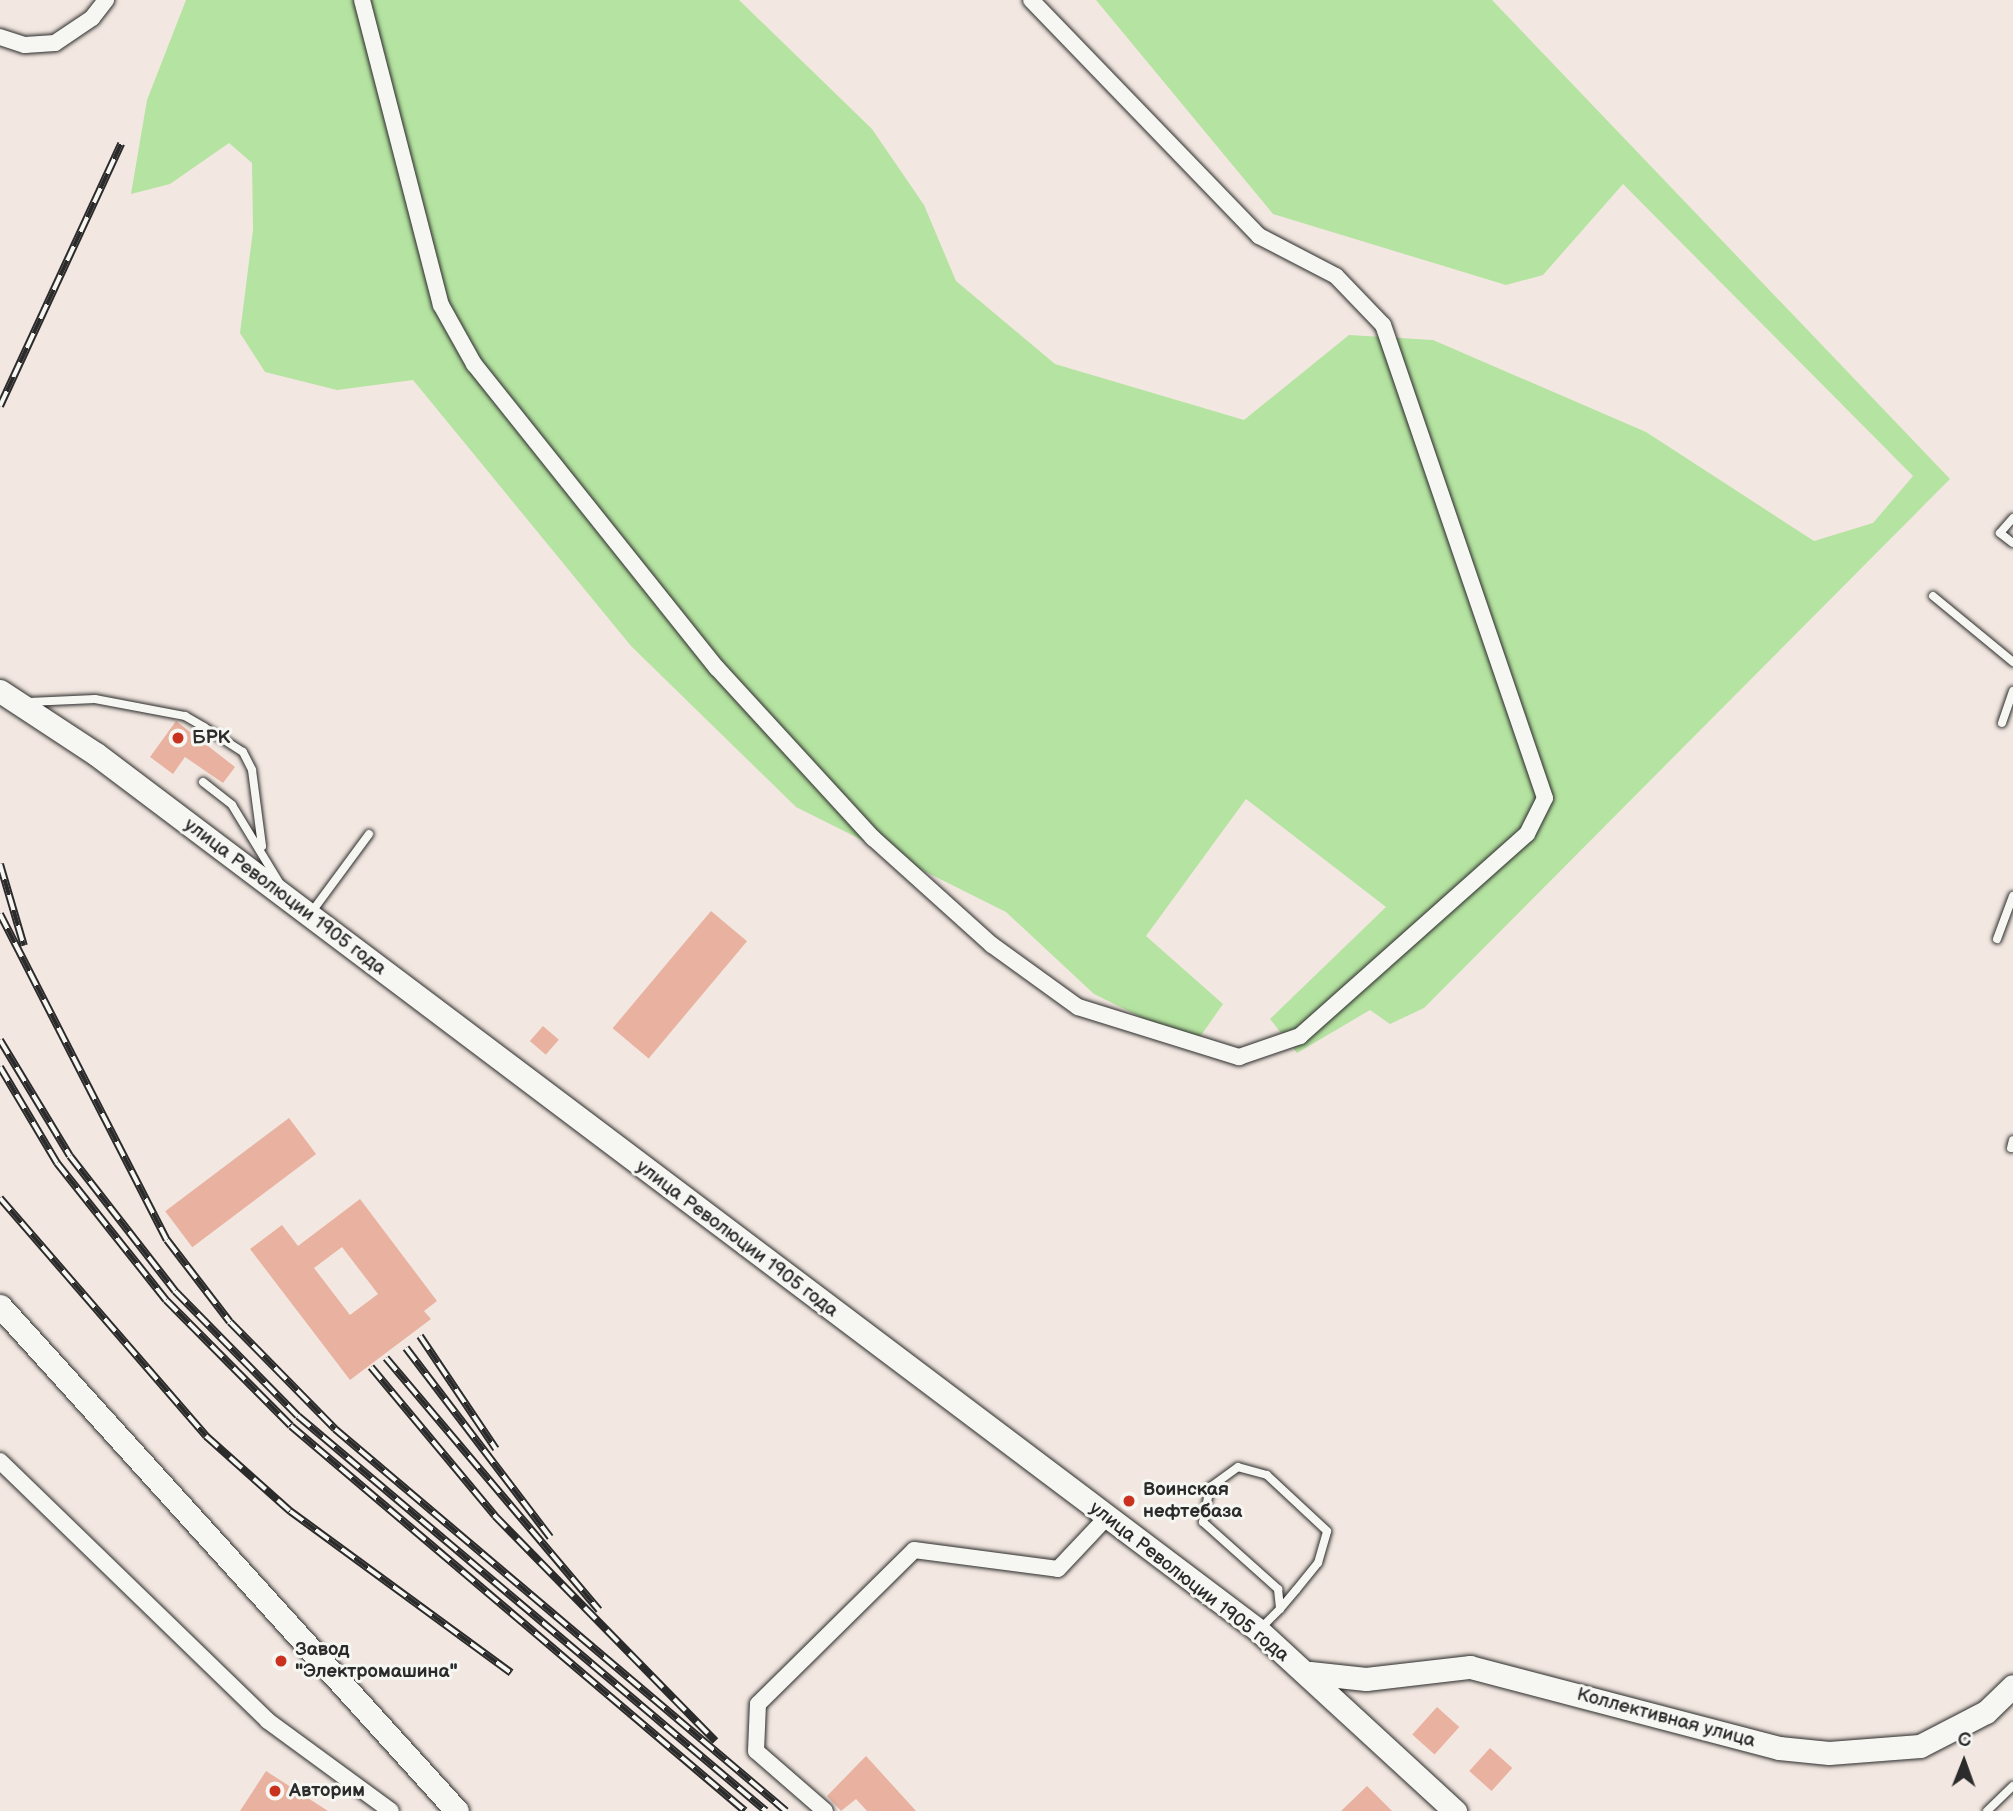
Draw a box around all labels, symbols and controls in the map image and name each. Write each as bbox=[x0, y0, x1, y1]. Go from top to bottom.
place label: БРК bbox=[192, 727, 230, 749]
marker: БРК bbox=[170, 730, 186, 746]
street label: улица Революции 1905 года bbox=[179, 814, 391, 980]
street label: улица Революции 1905 года bbox=[631, 1156, 843, 1322]
place label: Воинская нефтебаза bbox=[1143, 1479, 1242, 1523]
marker: Воинская нефтебаза bbox=[1121, 1493, 1137, 1509]
street label: улица Революции 1905 года bbox=[1085, 1497, 1293, 1667]
place label: Завод "Электромашина" bbox=[295, 1639, 458, 1683]
marker: Завод "Электромашина" bbox=[273, 1653, 289, 1669]
street label: Коллективная улица bbox=[1574, 1683, 1758, 1753]
north arrow bbox=[1929, 1727, 1999, 1797]
text: С bbox=[1958, 1729, 1971, 1752]
place label: Авторим bbox=[289, 1780, 365, 1802]
marker: Авторим bbox=[267, 1783, 283, 1799]

